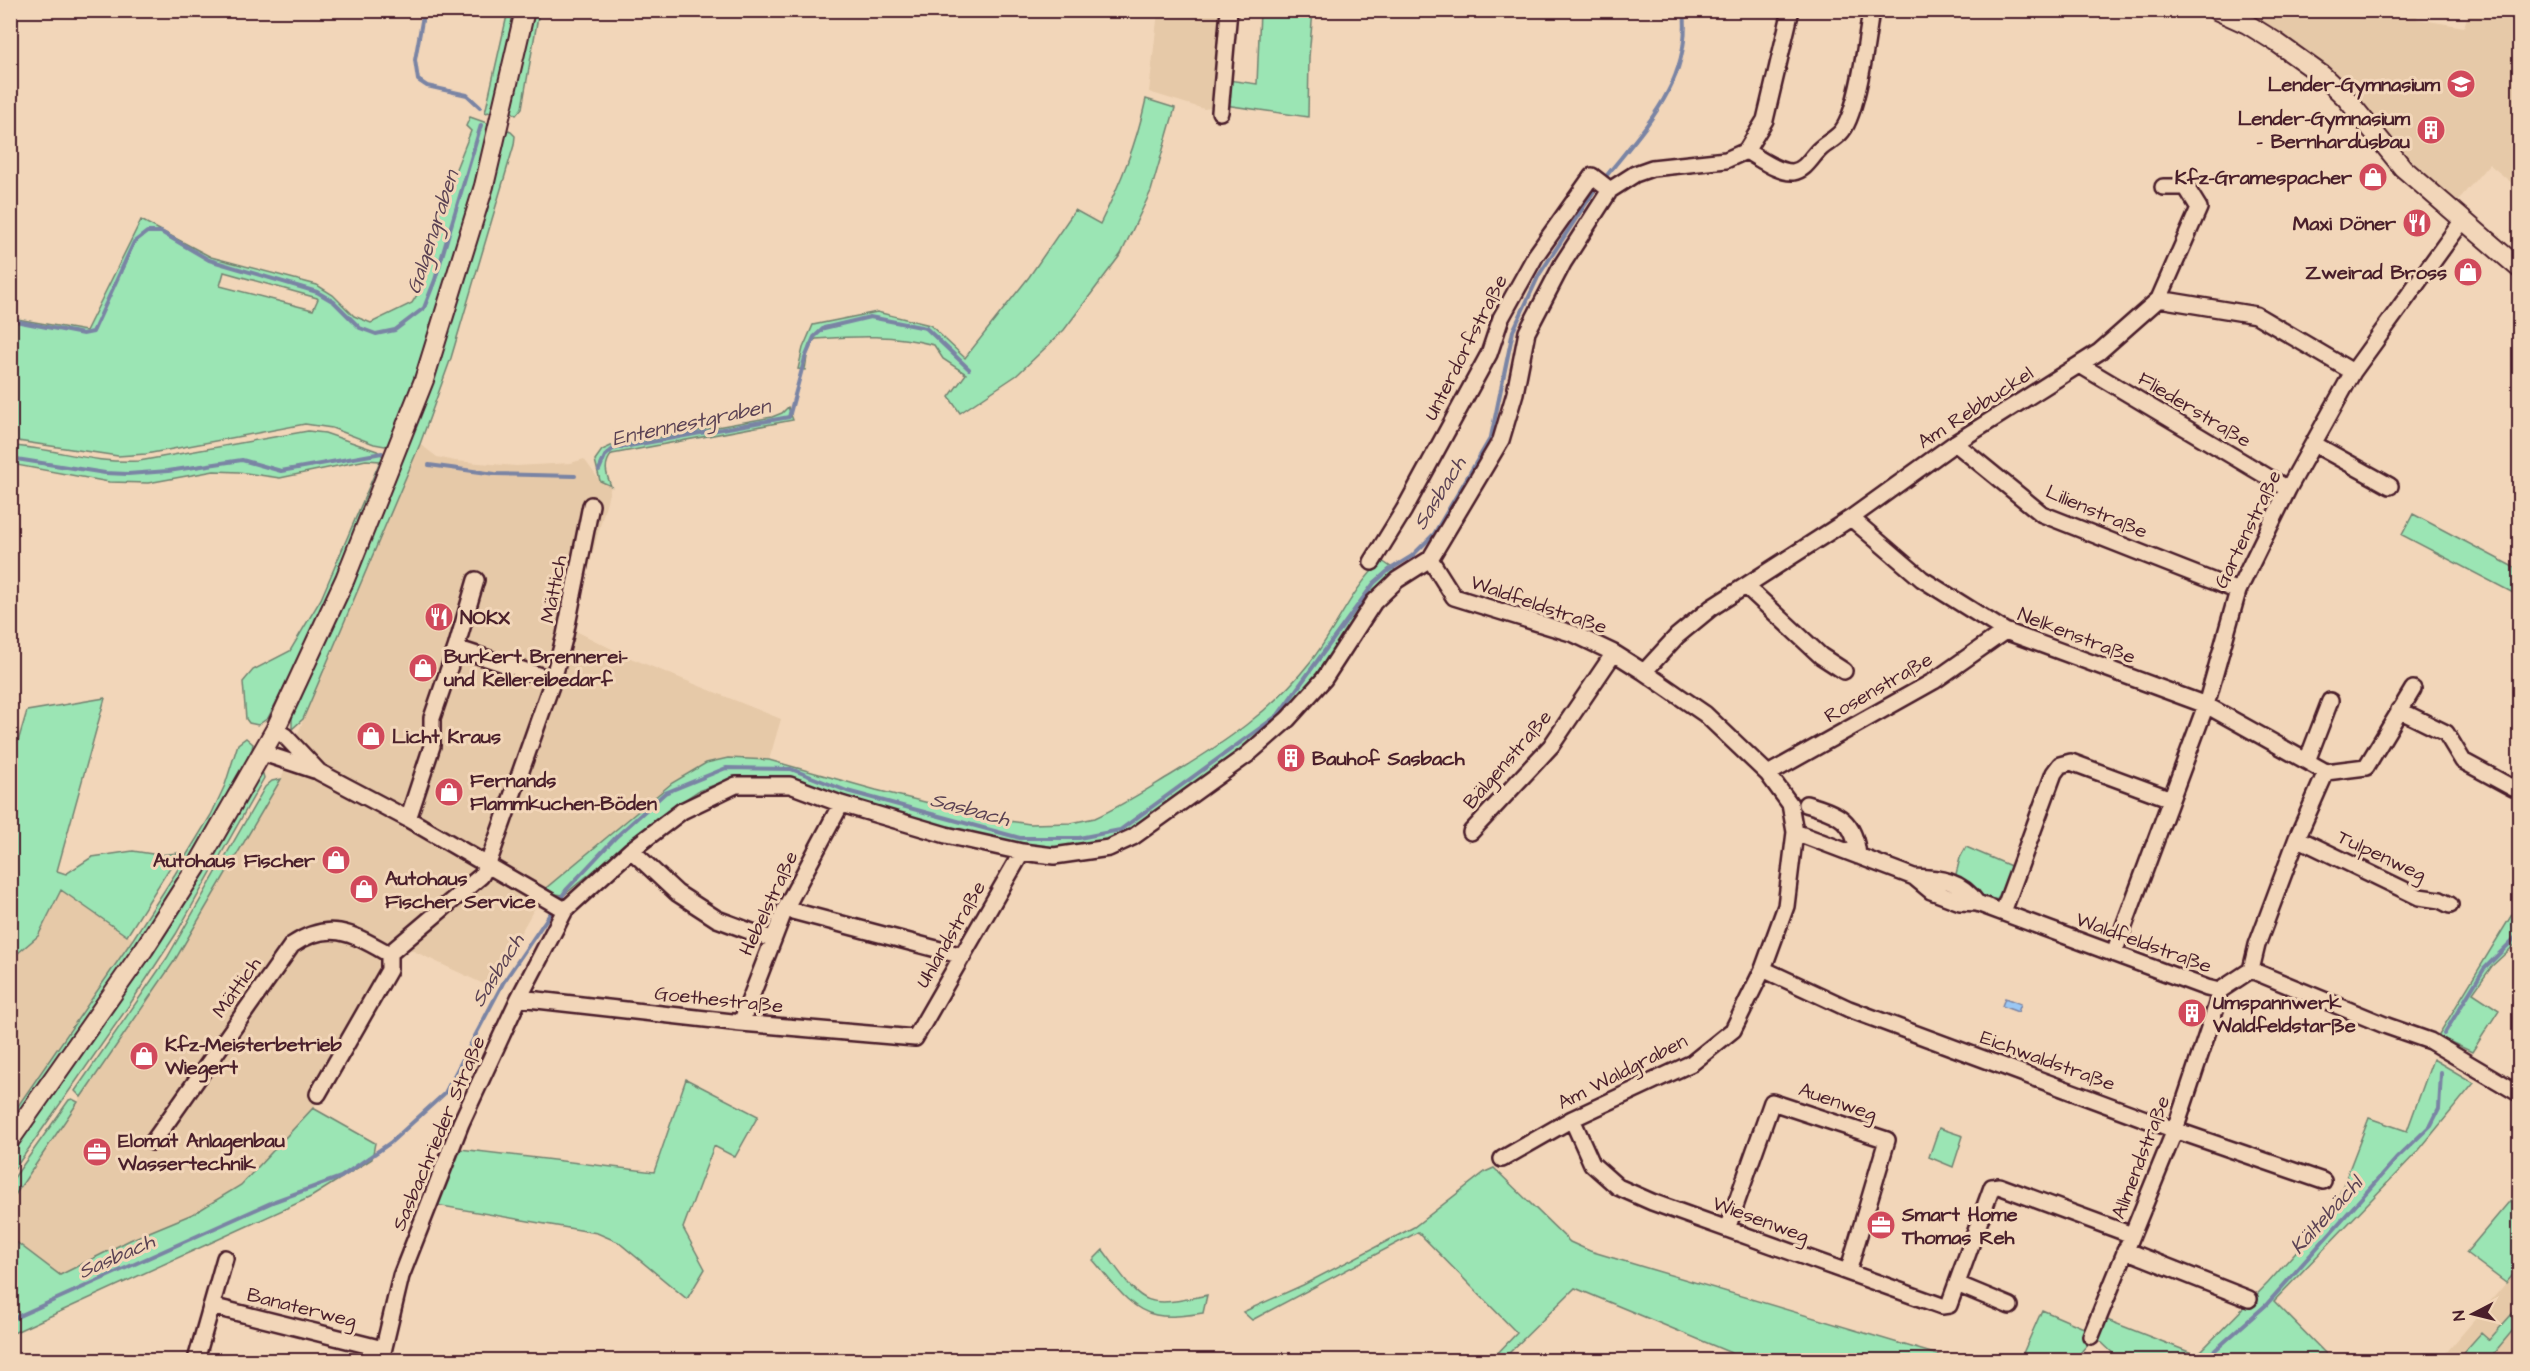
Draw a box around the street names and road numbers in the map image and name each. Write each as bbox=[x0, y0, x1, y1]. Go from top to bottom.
street label: Unterdorfstraße bbox=[1417, 270, 1515, 425]
street label: Am Rebbuckel bbox=[1912, 360, 2039, 456]
street label: Fliederstraße bbox=[2133, 365, 2256, 455]
street label: Gartenstraße bbox=[2207, 465, 2289, 593]
street label: Lilienstraße bbox=[2041, 478, 2152, 546]
street label: Mättich bbox=[534, 553, 574, 625]
street label: Waldfeldstraße bbox=[1467, 568, 1611, 641]
street label: Nelkenstraße bbox=[2014, 601, 2140, 671]
street label: Rosenstraße bbox=[1819, 645, 1938, 730]
street label: Bälgenstraße bbox=[1457, 704, 1560, 816]
street label: Tulpenweg bbox=[2332, 823, 2431, 890]
street label: Hebelstraße bbox=[732, 846, 805, 960]
street label: Uhlandstraße bbox=[909, 876, 993, 993]
street label: Waldfeldstraße bbox=[2072, 905, 2216, 981]
street label: Mättich bbox=[206, 951, 268, 1024]
street label: Goethestraße bbox=[653, 979, 785, 1021]
street label: Eichwaldstraße bbox=[1976, 1024, 2119, 1098]
street label: Am Waldgraben bbox=[1553, 1027, 1693, 1118]
street label: Sasbachrieder Straße bbox=[385, 1031, 493, 1235]
street label: Auenweg bbox=[1794, 1076, 1881, 1129]
street label: Allmendstraße bbox=[2105, 1091, 2177, 1223]
street label: Wiesenweg bbox=[1708, 1190, 1813, 1251]
street label: Banaterweg bbox=[244, 1281, 359, 1336]

